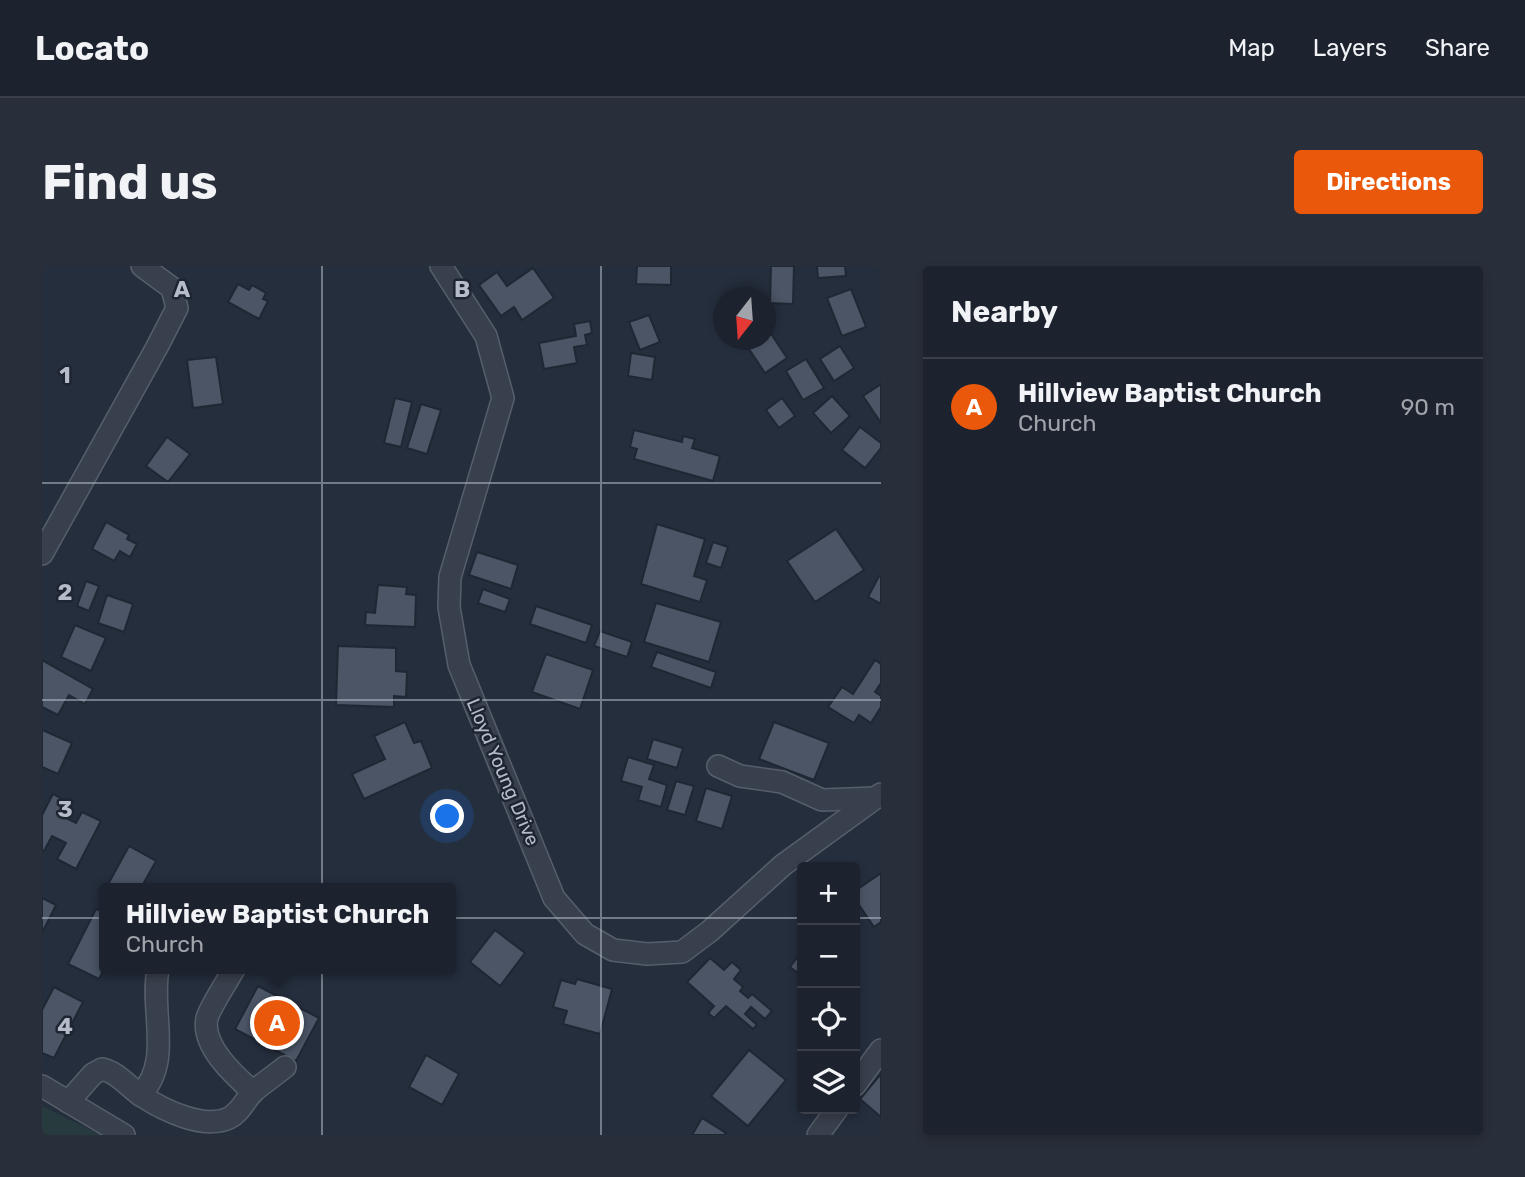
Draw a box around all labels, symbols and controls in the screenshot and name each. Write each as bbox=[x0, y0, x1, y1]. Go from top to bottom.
text: Locato bbox=[35, 29, 149, 68]
text: Map bbox=[1228, 34, 1275, 62]
text: Layers bbox=[1313, 34, 1387, 62]
text: Share bbox=[1425, 34, 1490, 62]
button: Directions bbox=[1294, 150, 1483, 214]
text: Find us bbox=[42, 153, 218, 211]
text: A bbox=[174, 275, 191, 303]
text: B bbox=[454, 275, 470, 303]
north arrow bbox=[713, 287, 776, 350]
text: Nearby bbox=[951, 294, 1058, 330]
text: 1 bbox=[59, 361, 71, 389]
text: Hillview Baptist Church bbox=[1018, 378, 1322, 409]
text: A bbox=[966, 393, 982, 421]
text: 90 m bbox=[1401, 393, 1455, 421]
text: Church bbox=[1018, 409, 1096, 437]
text: 2 bbox=[58, 578, 72, 606]
street label: Lloyd Young Drive bbox=[462, 695, 544, 849]
text: 3 bbox=[57, 795, 73, 823]
your location bbox=[430, 799, 464, 833]
map controls bbox=[797, 862, 860, 1114]
button: + bbox=[797, 862, 860, 925]
popup bbox=[99, 883, 456, 974]
text: Hillview Baptist Church bbox=[126, 899, 429, 930]
button: − bbox=[797, 925, 860, 988]
text: Church bbox=[126, 930, 204, 958]
button: locate bbox=[797, 988, 860, 1051]
pin: A bbox=[254, 997, 300, 1049]
text: 4 bbox=[57, 1012, 73, 1040]
button: layers bbox=[797, 1051, 860, 1114]

